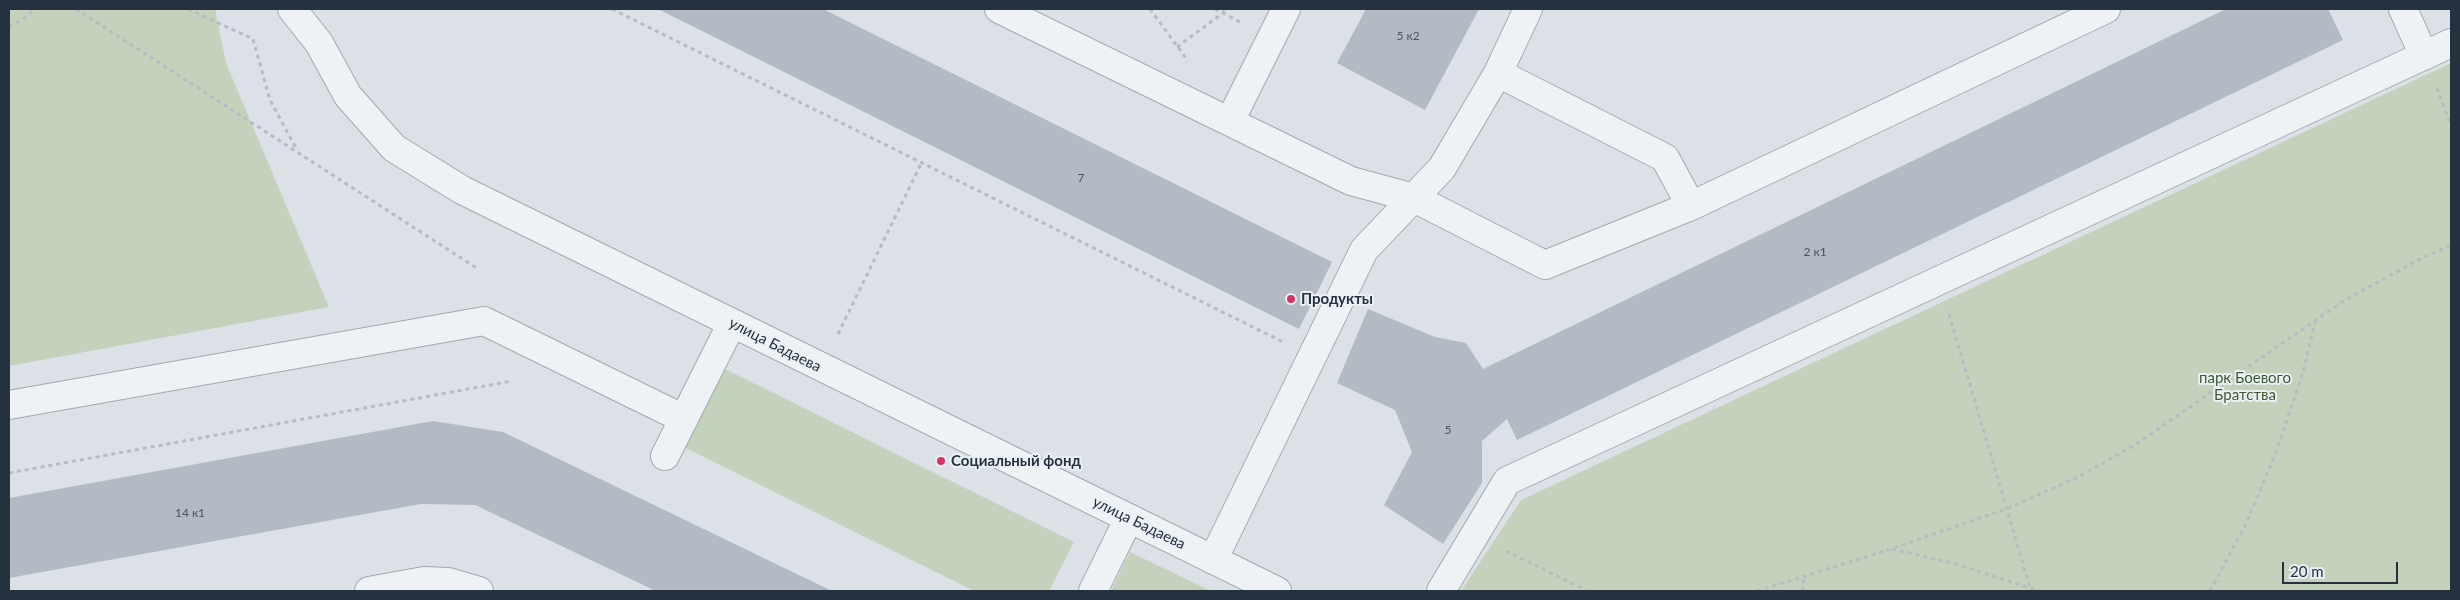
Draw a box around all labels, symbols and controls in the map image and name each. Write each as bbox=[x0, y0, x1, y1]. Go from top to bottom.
house number: 5 к2 bbox=[1396, 29, 1420, 43]
house number: 7 bbox=[1078, 171, 1084, 185]
house number: 2 к1 bbox=[1803, 245, 1827, 259]
place label: Продукты bbox=[1301, 290, 1373, 308]
marker: Продукты bbox=[1285, 293, 1297, 305]
street label: улица Бадаева bbox=[726, 314, 824, 376]
park label: парк Боевого Братства bbox=[2199, 369, 2291, 404]
house number: 5 bbox=[1445, 423, 1451, 437]
place label: Социальный фонд bbox=[951, 452, 1081, 470]
marker: Социальный фонд bbox=[935, 455, 947, 467]
street label: улица Бадаева bbox=[1090, 493, 1188, 553]
house number: 14 к1 bbox=[175, 506, 205, 520]
scale bar bbox=[2285, 552, 2401, 584]
text: 20 m bbox=[2290, 562, 2324, 580]

